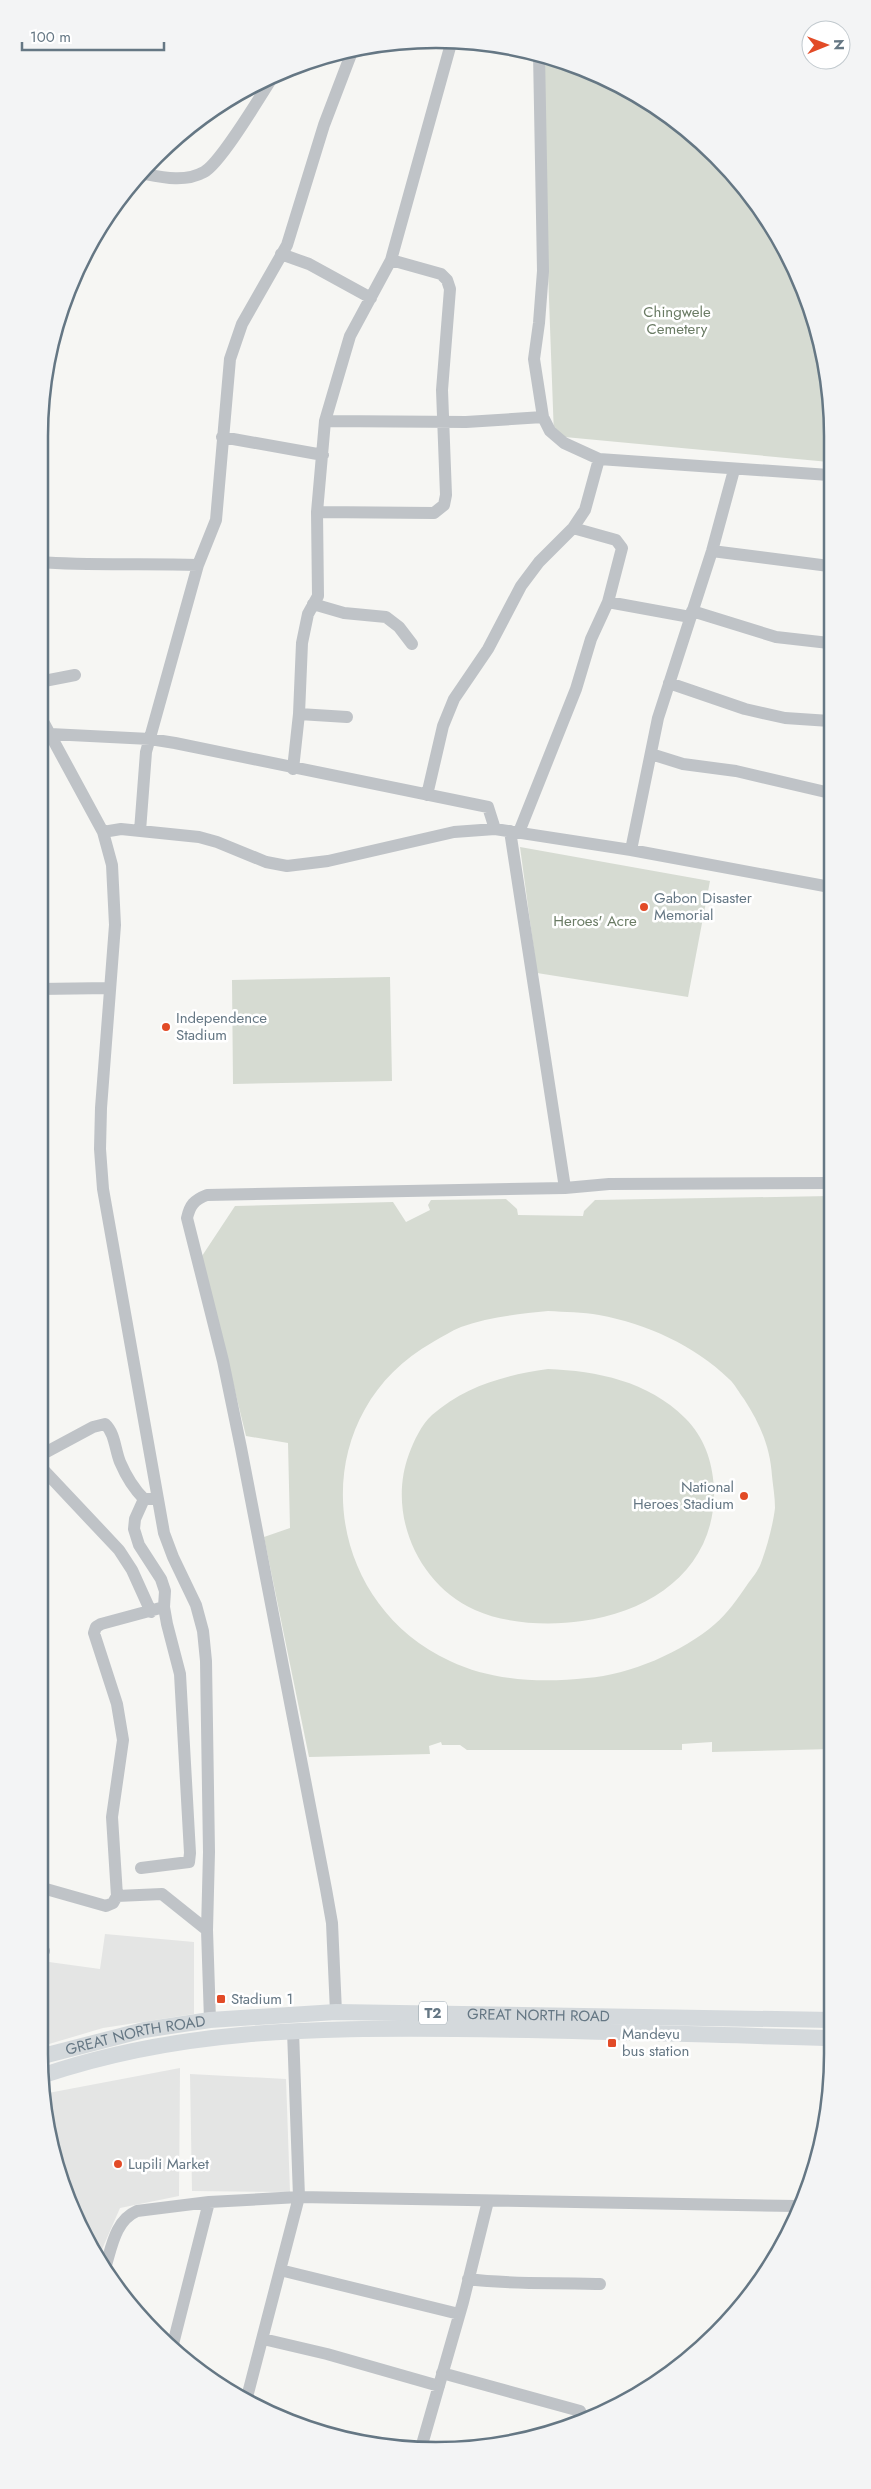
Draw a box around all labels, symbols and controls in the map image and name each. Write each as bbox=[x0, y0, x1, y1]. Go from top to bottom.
scale bar bbox=[22, 20, 165, 52]
north arrow bbox=[801, 20, 851, 70]
text: 100 m bbox=[30, 26, 71, 48]
text: N bbox=[829, 39, 849, 51]
park label: Chingwele Cemetery bbox=[643, 301, 711, 340]
place label: Gabon Disaster Memorial bbox=[654, 887, 753, 926]
marker: Gabon Disaster Memorial bbox=[638, 901, 650, 913]
park label: Heroes' Acre bbox=[553, 910, 637, 932]
place label: Independence Stadium bbox=[176, 1007, 267, 1046]
marker: Independence Stadium bbox=[160, 1021, 172, 1033]
place label: National Heroes Stadium bbox=[633, 1476, 734, 1515]
marker: National Heroes Stadium bbox=[738, 1490, 750, 1502]
place label: Stadium 1 bbox=[231, 1988, 293, 2010]
marker: Stadium 1 bbox=[215, 1993, 227, 2005]
road number: T2 bbox=[419, 2002, 447, 2025]
street label: GREAT NORTH ROAD bbox=[467, 2003, 610, 2027]
street label: GREAT NORTH ROAD bbox=[63, 2010, 207, 2061]
place label: Mandevu bus station bbox=[622, 2023, 689, 2062]
marker: Mandevu bus station bbox=[606, 2037, 618, 2049]
place label: Lupili Market bbox=[128, 2153, 209, 2175]
marker: Lupili Market bbox=[112, 2158, 124, 2170]

